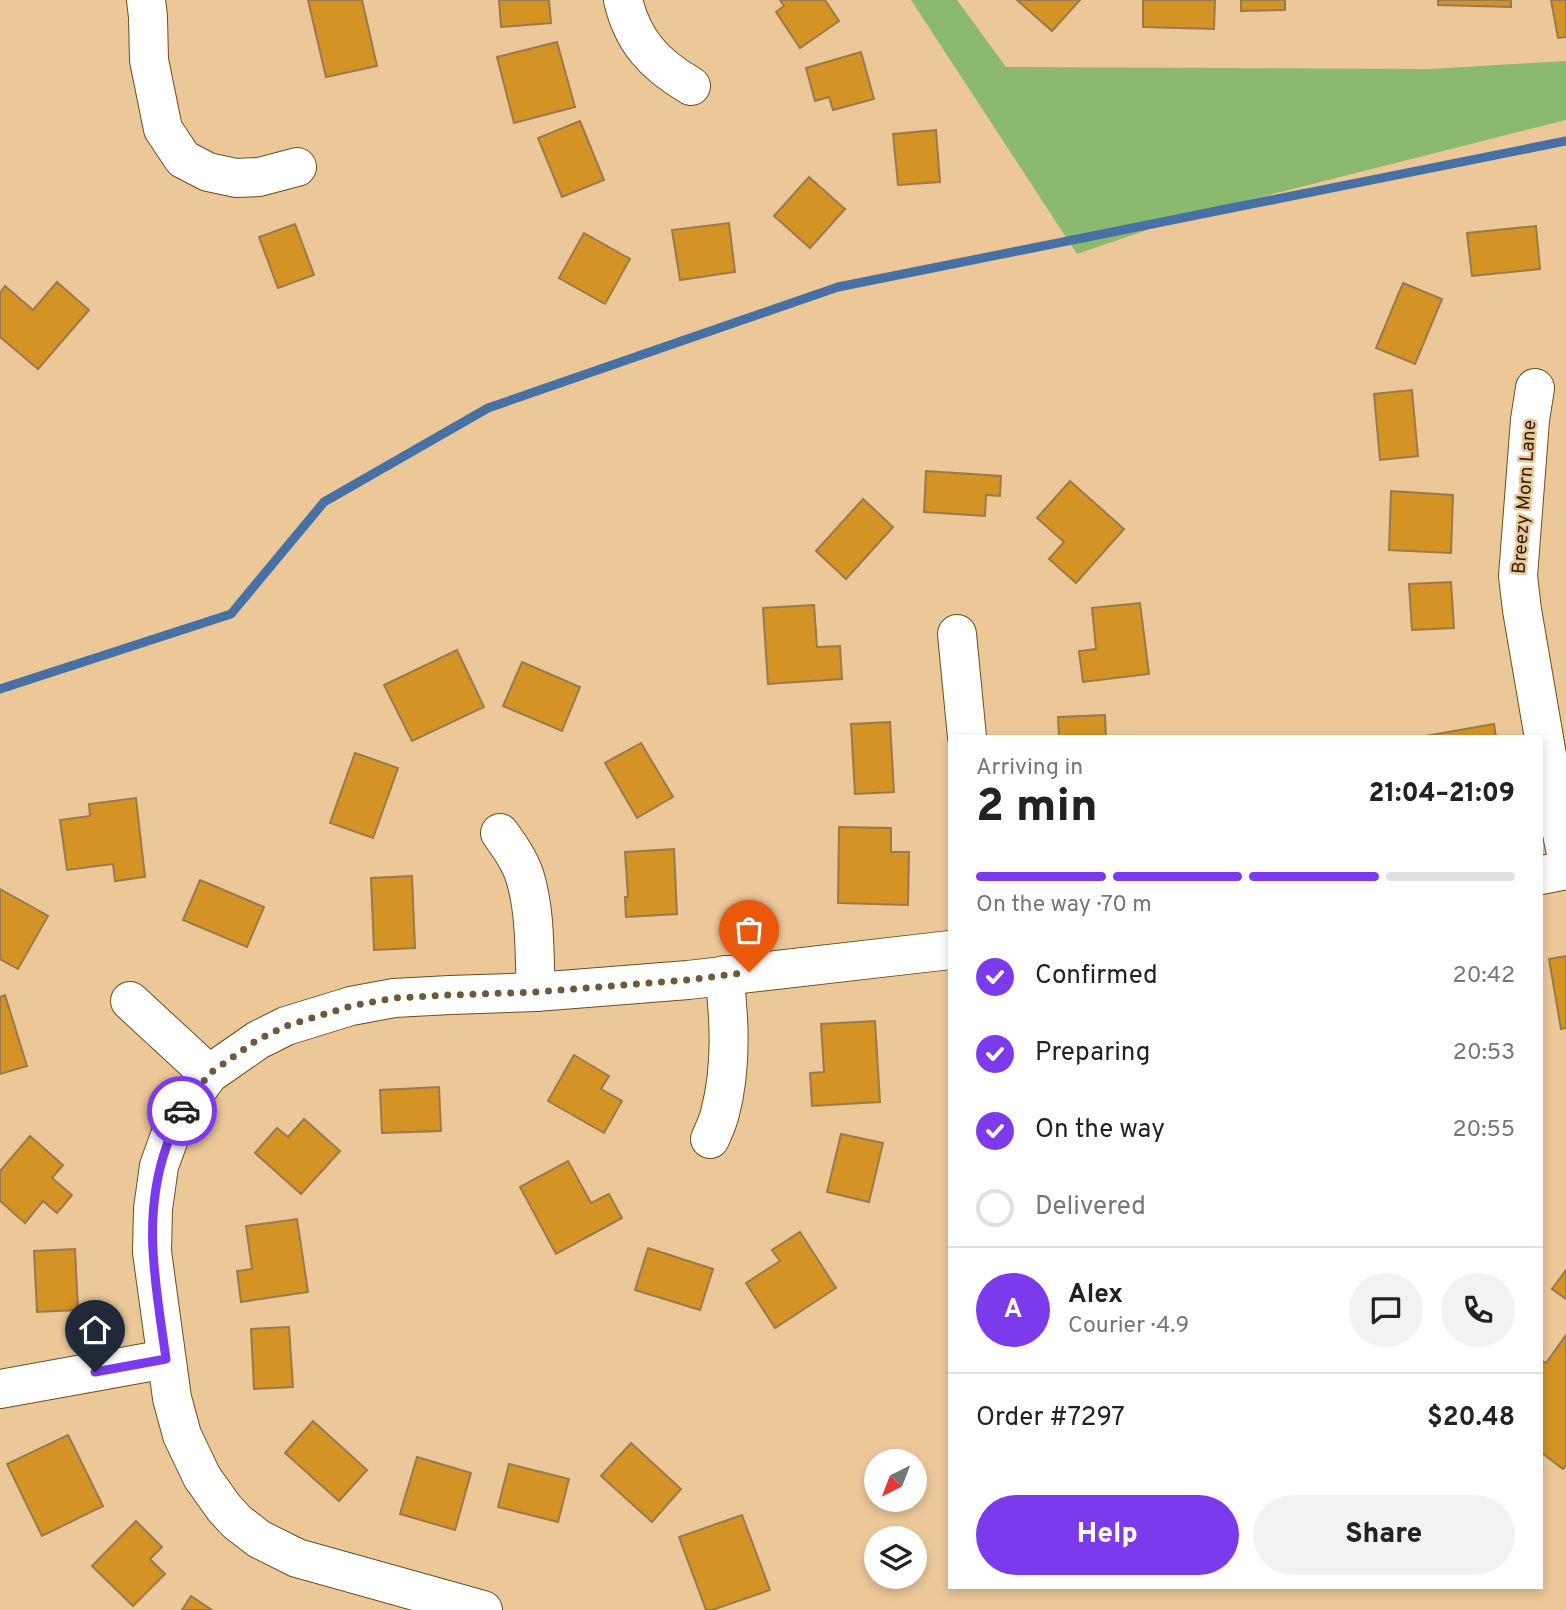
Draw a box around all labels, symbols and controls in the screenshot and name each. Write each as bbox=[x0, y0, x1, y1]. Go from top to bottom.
street label: Breezy Morn Lane bbox=[1508, 419, 1542, 575]
text: Arriving in bbox=[976, 754, 1083, 783]
text: 21:04–21:09 bbox=[1369, 778, 1515, 811]
text: 2 min bbox=[976, 779, 1098, 838]
text: On the way · 70 m bbox=[976, 891, 1152, 920]
pin bbox=[719, 900, 779, 972]
icon: bag bbox=[730, 911, 768, 949]
icon: check bbox=[976, 958, 1014, 996]
text: Confirmed bbox=[1035, 960, 1158, 993]
text: 20:42 bbox=[1453, 962, 1515, 991]
icon: check bbox=[976, 1035, 1014, 1073]
text: Preparing bbox=[1035, 1037, 1150, 1070]
text: 20:53 bbox=[1453, 1039, 1515, 1068]
courier bbox=[147, 1076, 217, 1146]
icon: car bbox=[163, 1092, 201, 1130]
icon: check bbox=[976, 1112, 1014, 1150]
text: On the way bbox=[1035, 1114, 1165, 1147]
text: 20:55 bbox=[1452, 1116, 1515, 1145]
text: Delivered bbox=[1035, 1191, 1146, 1224]
button: chat bbox=[1349, 1273, 1423, 1347]
button: phone bbox=[1441, 1273, 1515, 1347]
text: Alex bbox=[1068, 1279, 1123, 1312]
text: A bbox=[1004, 1294, 1022, 1327]
pin bbox=[65, 1300, 125, 1372]
icon: home bbox=[76, 1311, 114, 1349]
text: Courier · 4.9 bbox=[1068, 1312, 1189, 1341]
text: Order #7297 bbox=[976, 1402, 1125, 1435]
text: $20.48 bbox=[1427, 1402, 1515, 1435]
north arrow bbox=[864, 1449, 928, 1512]
map controls bbox=[864, 1449, 927, 1589]
button: Help bbox=[976, 1495, 1239, 1575]
button: Share bbox=[1253, 1495, 1515, 1575]
button: layers bbox=[864, 1526, 927, 1589]

